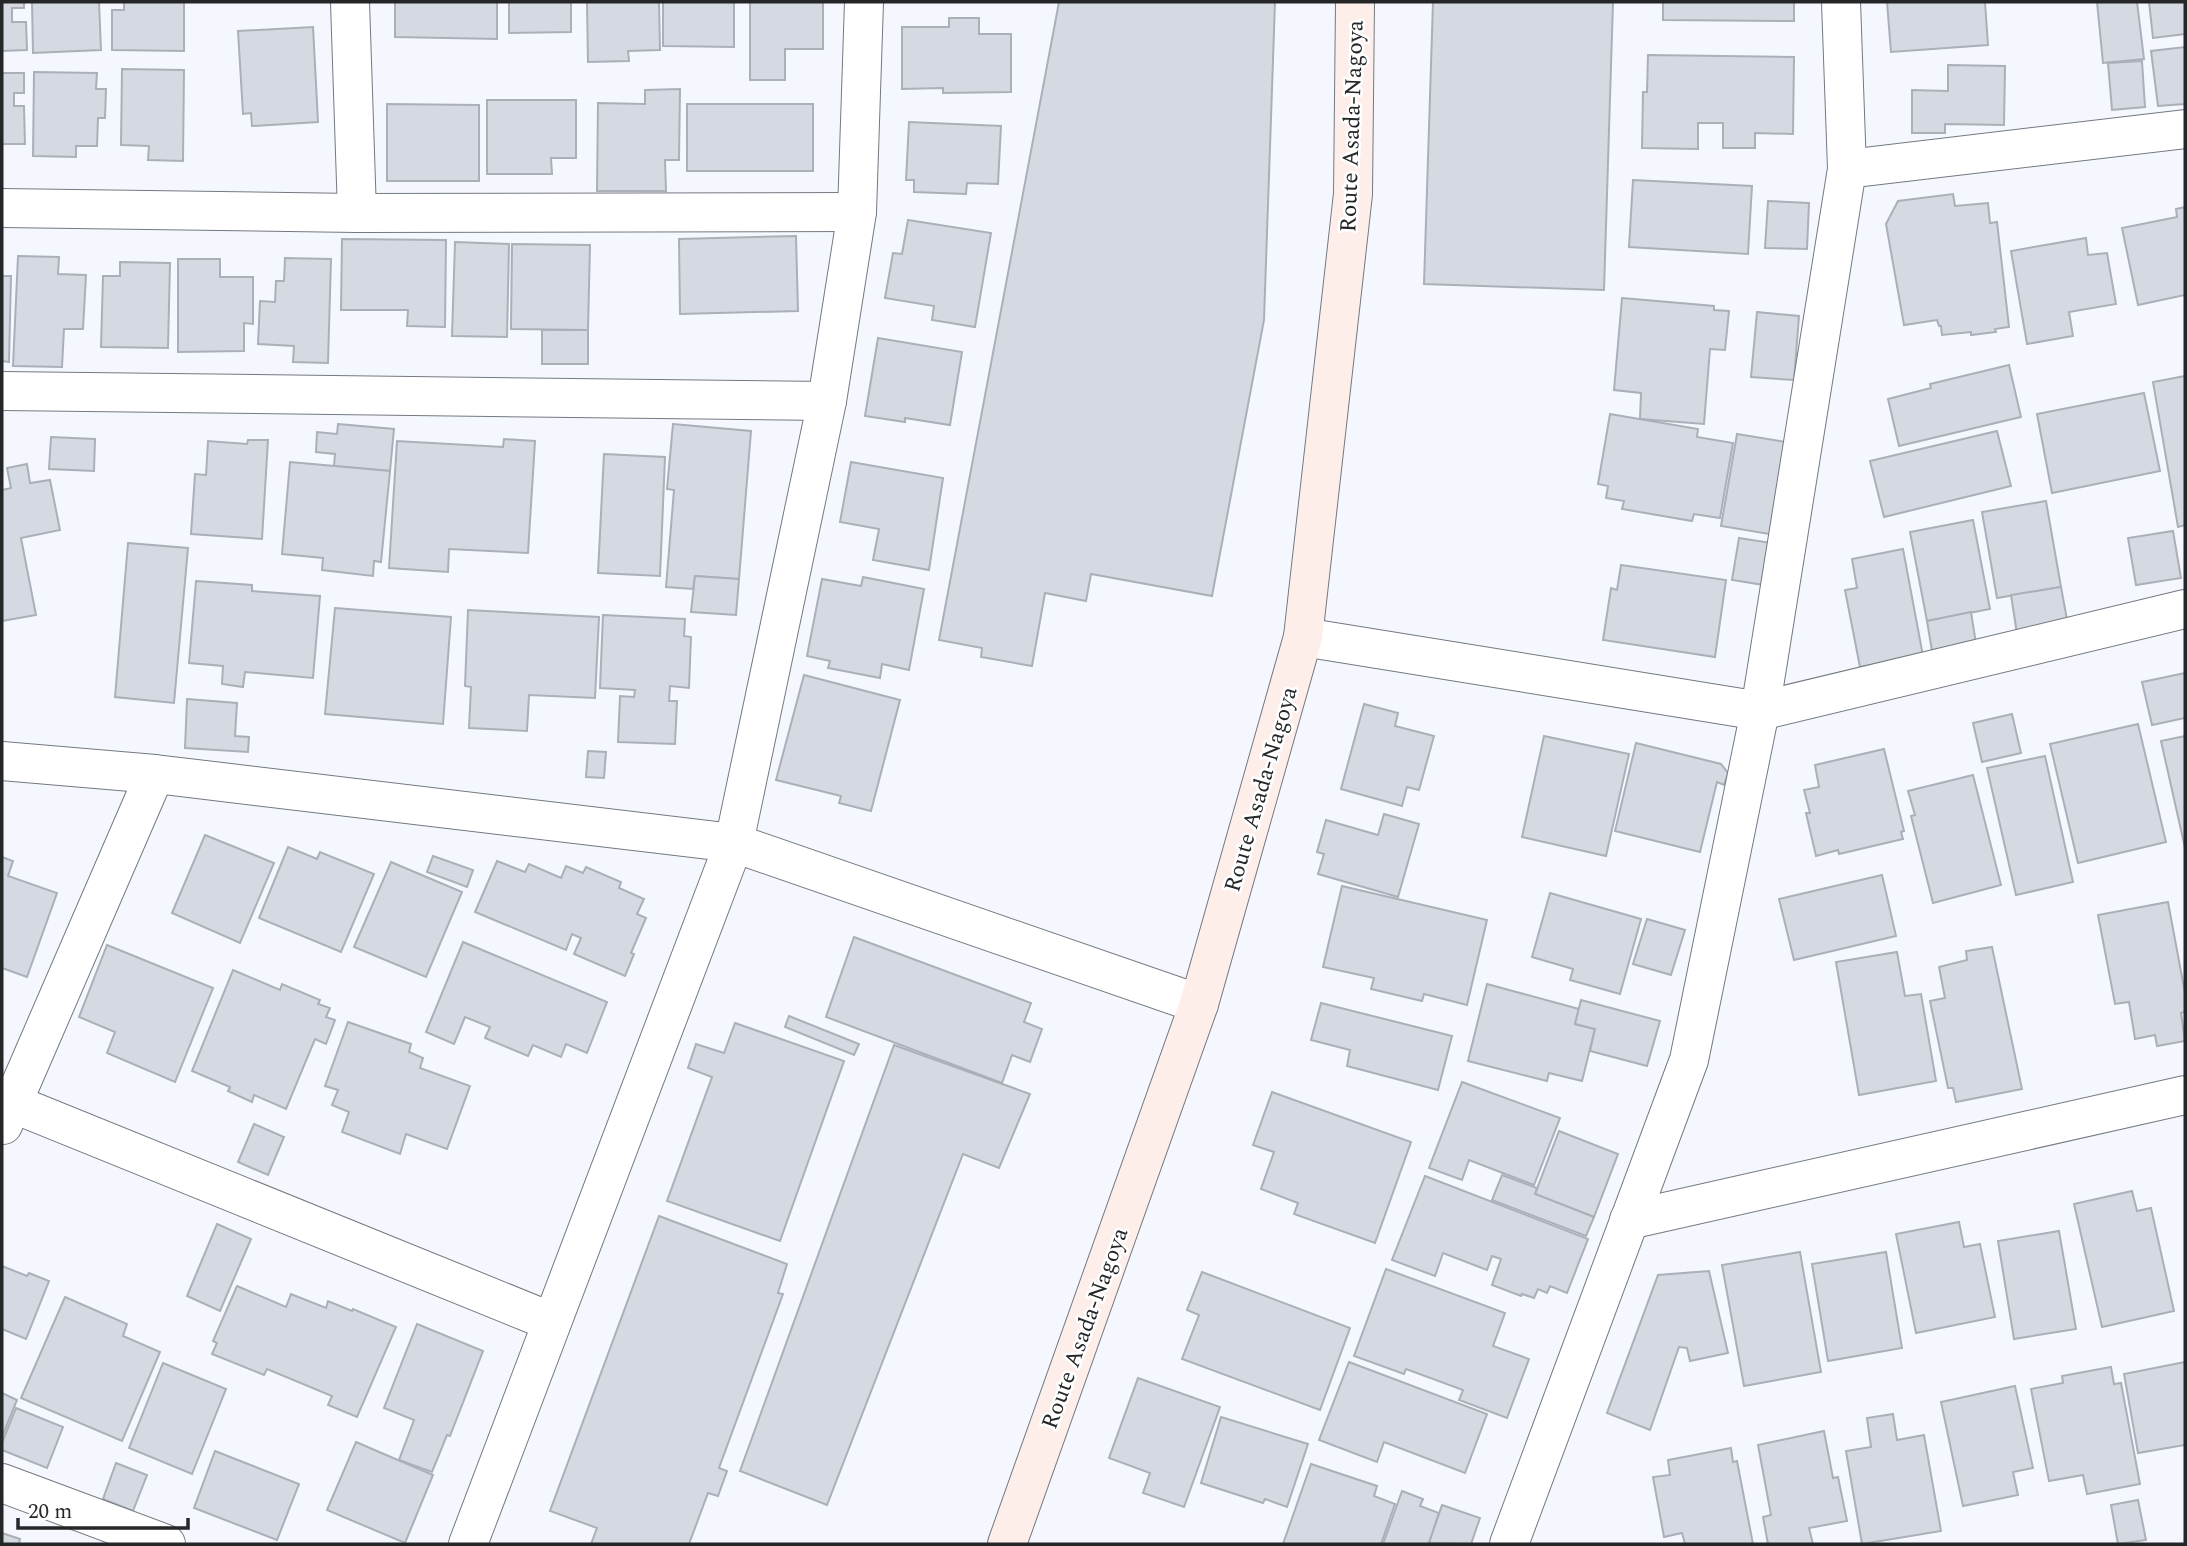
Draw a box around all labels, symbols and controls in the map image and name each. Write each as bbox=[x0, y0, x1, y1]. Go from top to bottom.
street label: Route Asada-Nagoya bbox=[1331, 19, 1374, 233]
street label: Route Asada-Nagoya bbox=[1215, 683, 1308, 896]
street label: Route Asada-Nagoya bbox=[1033, 1223, 1138, 1434]
scale bar bbox=[18, 1486, 187, 1530]
text: 20 m bbox=[28, 1496, 72, 1528]

